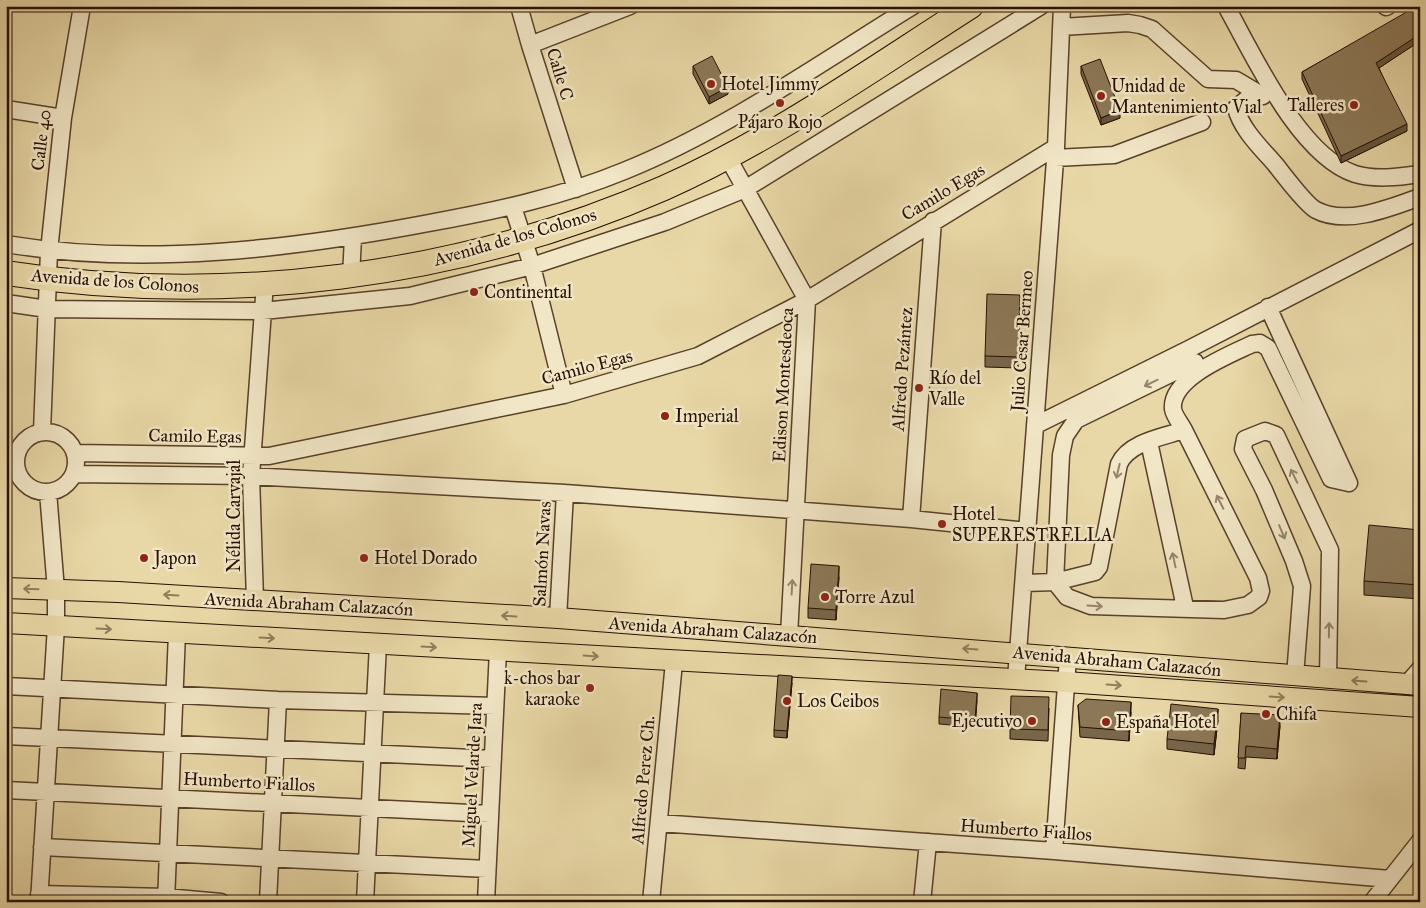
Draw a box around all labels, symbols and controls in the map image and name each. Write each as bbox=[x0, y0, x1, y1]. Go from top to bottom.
street label: Calle C bbox=[542, 45, 578, 103]
place label: Hotel Jimmy bbox=[721, 73, 819, 96]
place label: Unidad de Mantenimiento Vial bbox=[1111, 75, 1262, 118]
marker: Hotel Jimmy bbox=[705, 78, 717, 90]
marker: Unidad de Mantenimiento Vial bbox=[1095, 90, 1107, 102]
place label: Talleres bbox=[1287, 94, 1344, 116]
marker: Pájaro Rojo bbox=[774, 97, 786, 109]
marker: Talleres bbox=[1348, 99, 1360, 111]
street label: Calle 40 bbox=[26, 108, 56, 172]
place label: Pájaro Rojo bbox=[738, 111, 822, 133]
street label: Camilo Egas bbox=[897, 159, 989, 226]
street label: Avenida de los Colonos bbox=[430, 203, 599, 271]
street label: Avenida de los Colonos bbox=[29, 264, 200, 298]
street label: Julio Cesar Bermeo bbox=[1006, 270, 1039, 415]
place label: Continental bbox=[484, 281, 572, 303]
marker: Continental bbox=[468, 286, 480, 298]
street label: Alfredo Pezántez bbox=[887, 306, 917, 433]
street label: Edison Montesdeoca bbox=[768, 307, 798, 463]
street label: Camilo Egas bbox=[539, 344, 635, 391]
place label: Río del Valle bbox=[928, 367, 981, 410]
one-way arrow bbox=[1144, 379, 1159, 388]
marker: Río del Valle bbox=[913, 382, 925, 394]
place label: Imperial bbox=[675, 405, 739, 427]
marker: Imperial bbox=[659, 410, 671, 422]
street label: Camilo Egas bbox=[148, 424, 242, 449]
street label: Nélida Carvajal bbox=[223, 460, 245, 572]
one-way arrow bbox=[1113, 463, 1122, 479]
one-way arrow bbox=[1289, 468, 1299, 483]
one-way arrow bbox=[1215, 494, 1225, 509]
street label: Salmón Navas bbox=[528, 501, 556, 607]
place label: Hotel SUPERESTRELLA bbox=[952, 503, 1113, 546]
marker: Hotel SUPERESTRELLA bbox=[936, 518, 948, 530]
one-way arrow bbox=[1277, 524, 1287, 539]
place label: Japon bbox=[152, 547, 197, 570]
place label: Hotel Dorado bbox=[374, 547, 477, 569]
marker: Japon bbox=[138, 552, 150, 564]
marker: Hotel Dorado bbox=[358, 552, 370, 564]
one-way arrow bbox=[1169, 552, 1179, 568]
one-way arrow bbox=[787, 579, 796, 595]
one-way arrow bbox=[23, 584, 40, 594]
place label: Torre Azul bbox=[835, 586, 915, 608]
street label: Avenida Abraham Calazacón bbox=[203, 587, 414, 620]
one-way arrow bbox=[163, 591, 179, 600]
marker: Torre Azul bbox=[819, 591, 831, 603]
one-way arrow bbox=[1087, 601, 1103, 610]
one-way arrow bbox=[501, 611, 517, 620]
street label: Avenida Abraham Calazacón bbox=[607, 612, 818, 648]
one-way arrow bbox=[1324, 622, 1334, 638]
one-way arrow bbox=[96, 624, 112, 633]
one-way arrow bbox=[258, 633, 274, 642]
street label: Avenida Abraham Calazacón bbox=[1011, 641, 1222, 681]
one-way arrow bbox=[421, 642, 437, 651]
one-way arrow bbox=[962, 644, 978, 654]
one-way arrow bbox=[583, 652, 599, 661]
place label: k-chos bar karaoke bbox=[504, 667, 580, 710]
one-way arrow bbox=[1351, 676, 1367, 685]
one-way arrow bbox=[1106, 681, 1122, 690]
marker: k-chos bar karaoke bbox=[584, 682, 596, 694]
place label: Los Ceibos bbox=[797, 690, 879, 712]
one-way arrow bbox=[1268, 692, 1284, 701]
marker: Los Ceibos bbox=[781, 695, 793, 707]
street label: Miguel Velarde Jara bbox=[457, 702, 488, 848]
place label: Chifa bbox=[1276, 703, 1317, 725]
marker: Chifa bbox=[1260, 708, 1272, 720]
place label: Ejecutivo bbox=[951, 710, 1022, 732]
place label: España Hotel bbox=[1116, 711, 1217, 733]
street label: Alfredo Perez Ch. bbox=[626, 715, 660, 846]
marker: Ejecutivo bbox=[1026, 715, 1038, 727]
marker: España Hotel bbox=[1100, 716, 1112, 728]
street label: Humberto Fiallos bbox=[182, 768, 316, 796]
street label: Humberto Fiallos bbox=[959, 814, 1093, 846]

